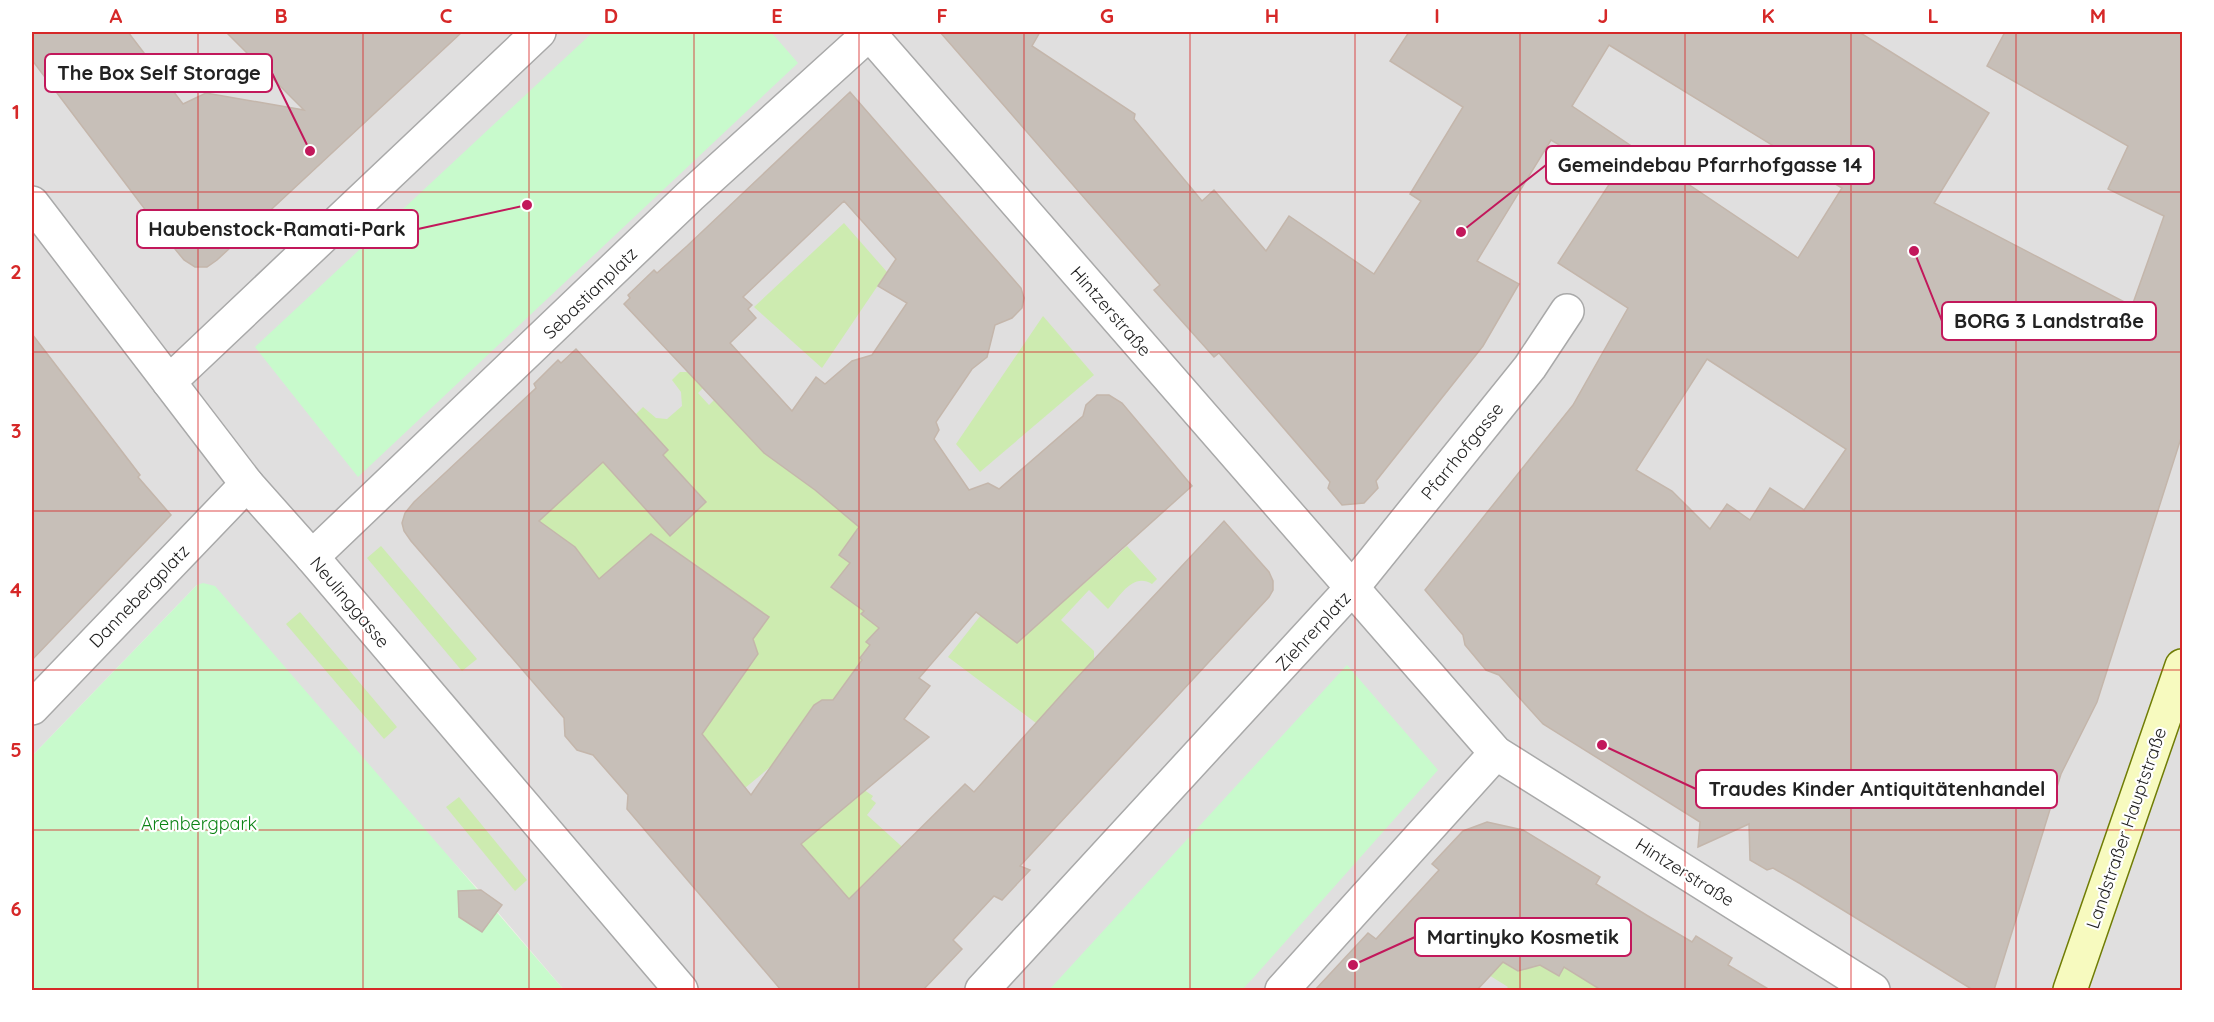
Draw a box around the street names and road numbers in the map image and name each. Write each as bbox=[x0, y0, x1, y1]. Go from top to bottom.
street label: Sebastianplatz bbox=[538, 242, 642, 344]
street label: Hintzerstraße bbox=[1066, 261, 1156, 361]
street label: Pfarrhofgasse bbox=[1416, 398, 1508, 504]
street label: Dannebergplatz bbox=[84, 540, 194, 652]
street label: Neulinggasse bbox=[305, 552, 395, 652]
street label: Ziehrerplatz bbox=[1270, 587, 1356, 675]
street label: Landstraßer Hauptstraße bbox=[2081, 724, 2171, 932]
street label: Hintzerstraße bbox=[1631, 833, 1739, 911]

